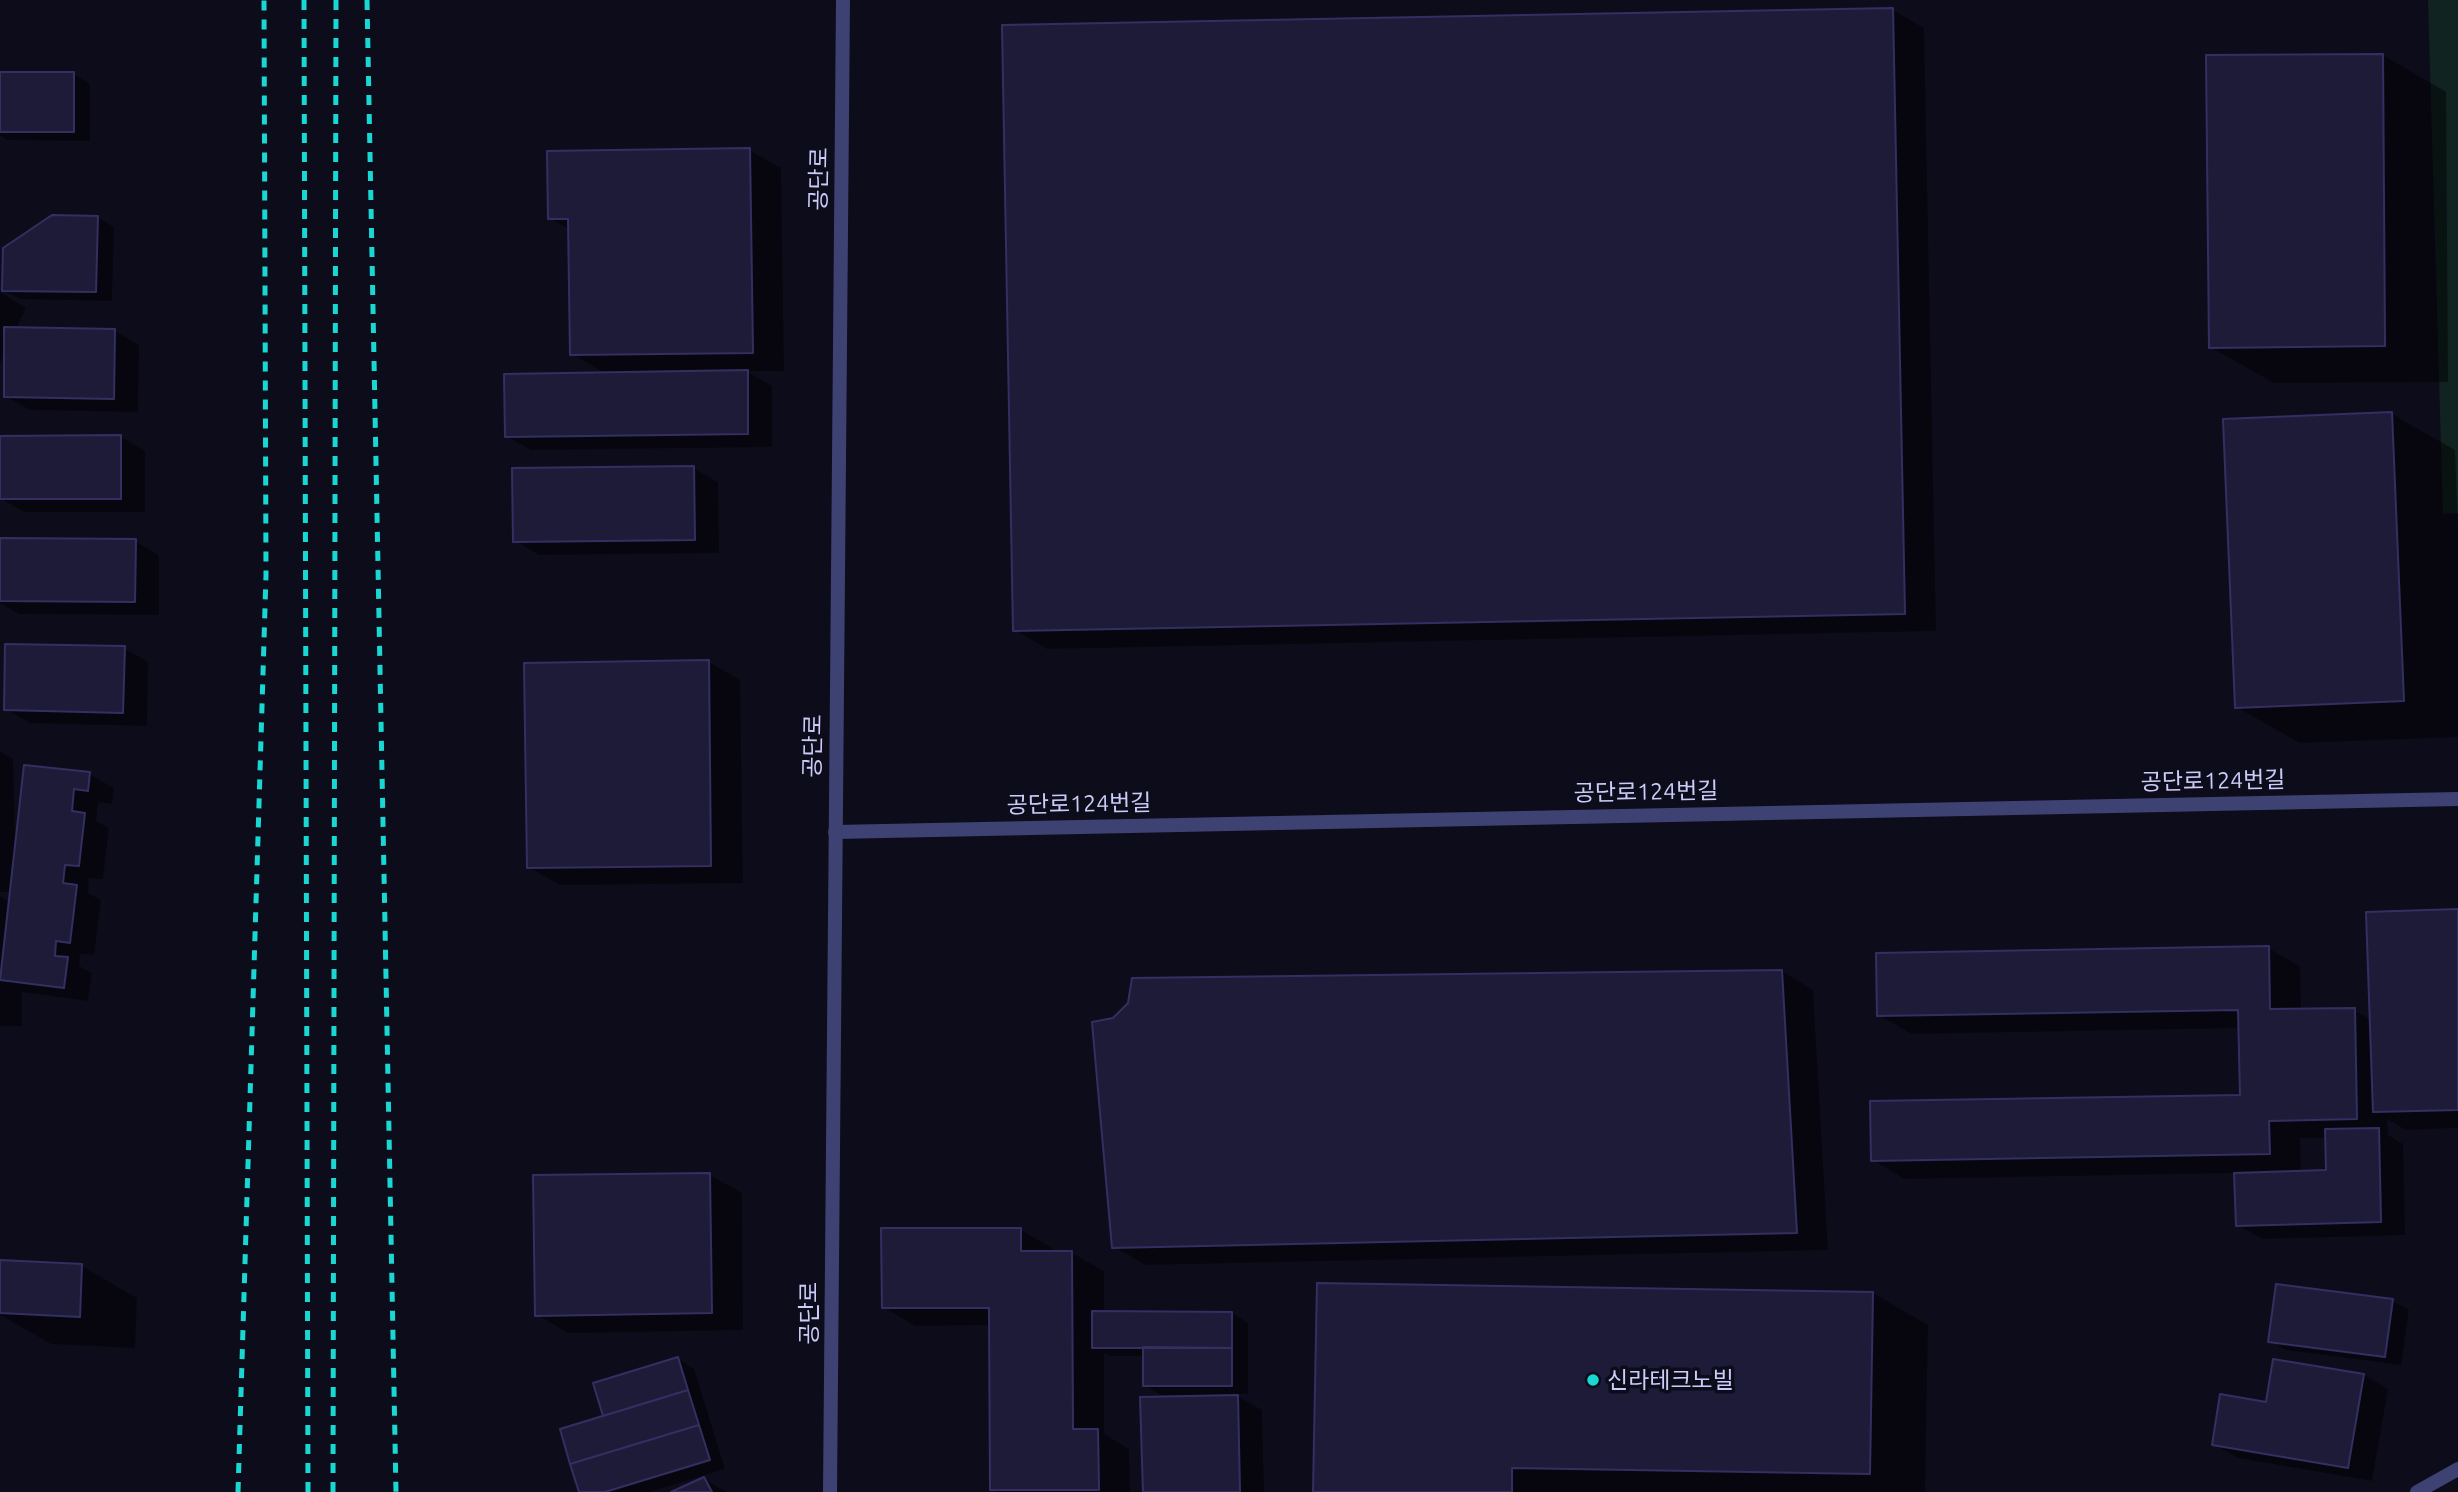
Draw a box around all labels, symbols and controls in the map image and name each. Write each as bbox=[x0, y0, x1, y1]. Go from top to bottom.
street label: 공단로 bbox=[805, 147, 833, 211]
street label: 공단로 bbox=[799, 714, 827, 778]
street label: 공단로124번길 bbox=[2140, 766, 2286, 796]
street label: 공단로124번길 bbox=[1573, 777, 1719, 807]
street label: 공단로124번길 bbox=[1006, 789, 1152, 819]
street label: 공단로 bbox=[795, 1281, 823, 1345]
place label: 신라테크노빌 bbox=[1607, 1366, 1734, 1394]
marker: 신라테크노빌 bbox=[1585, 1372, 1601, 1388]

